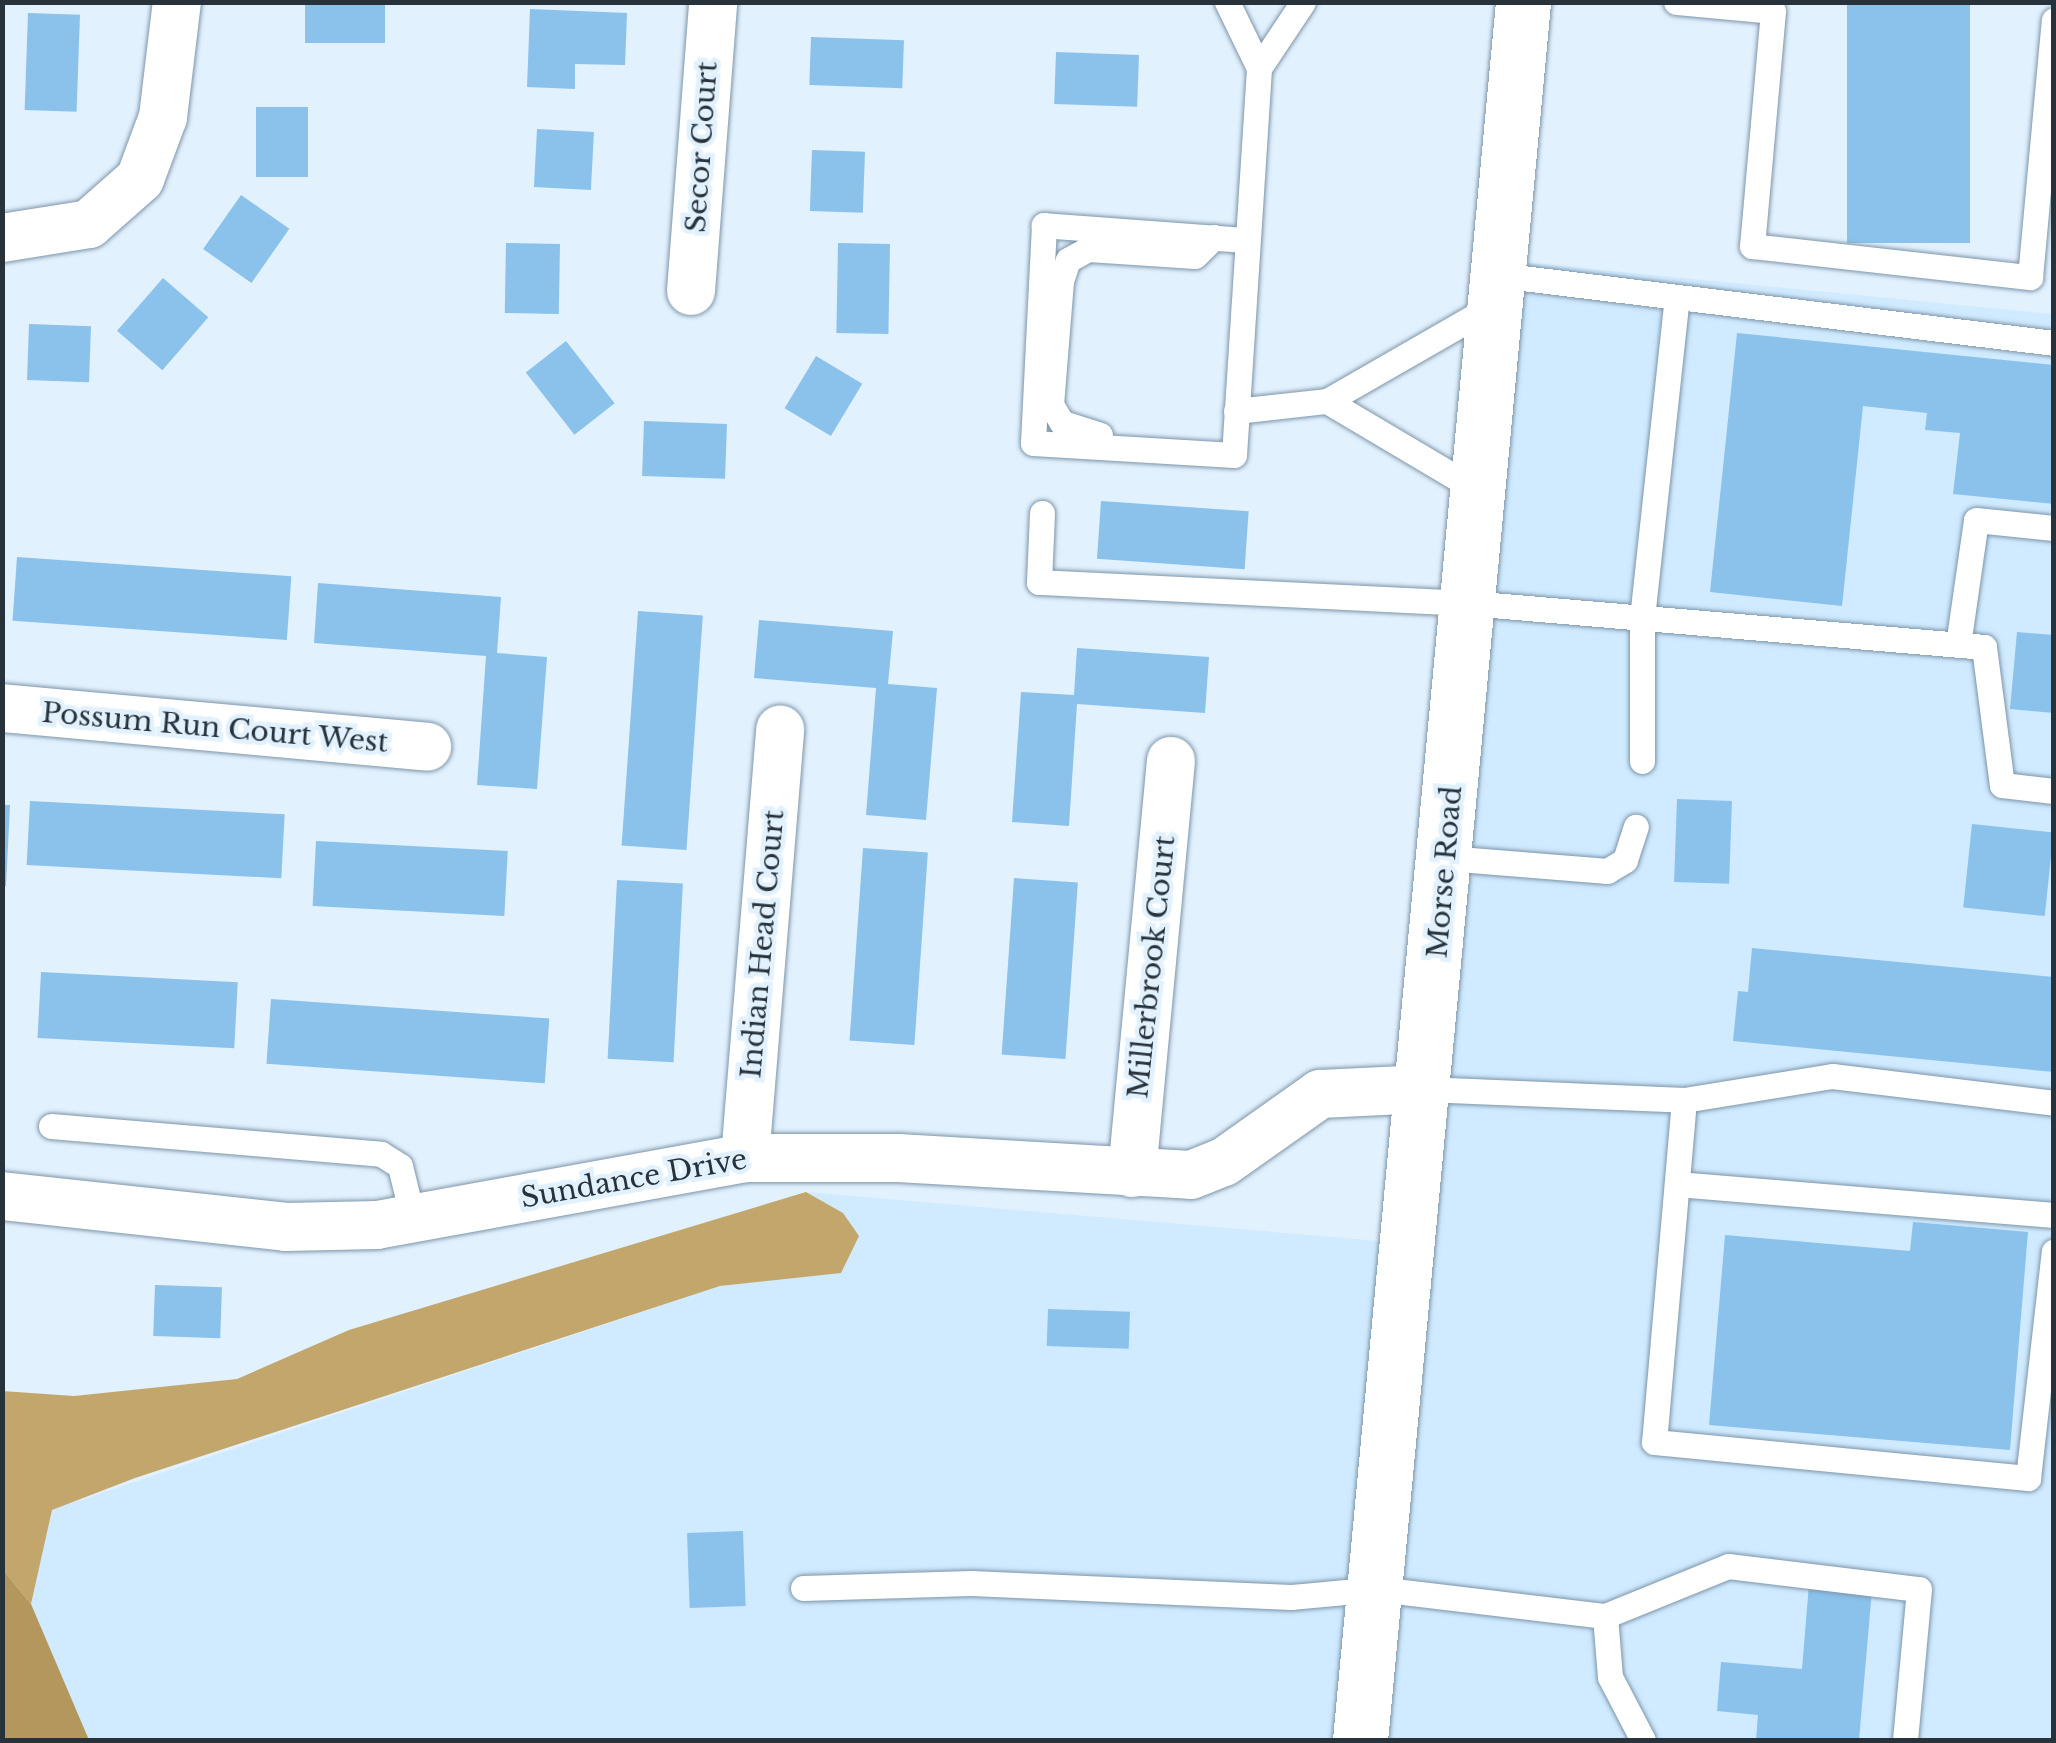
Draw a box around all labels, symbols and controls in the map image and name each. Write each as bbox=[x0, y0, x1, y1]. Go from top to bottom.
street label: Secor Court bbox=[679, 60, 725, 234]
street label: Possum Run Court West bbox=[40, 696, 390, 760]
street label: Morse Road bbox=[1421, 784, 1469, 960]
street label: Indian Head Court bbox=[735, 808, 791, 1080]
street label: Millerbrook Court bbox=[1121, 834, 1183, 1100]
street label: Sundance Drive bbox=[518, 1143, 750, 1215]

